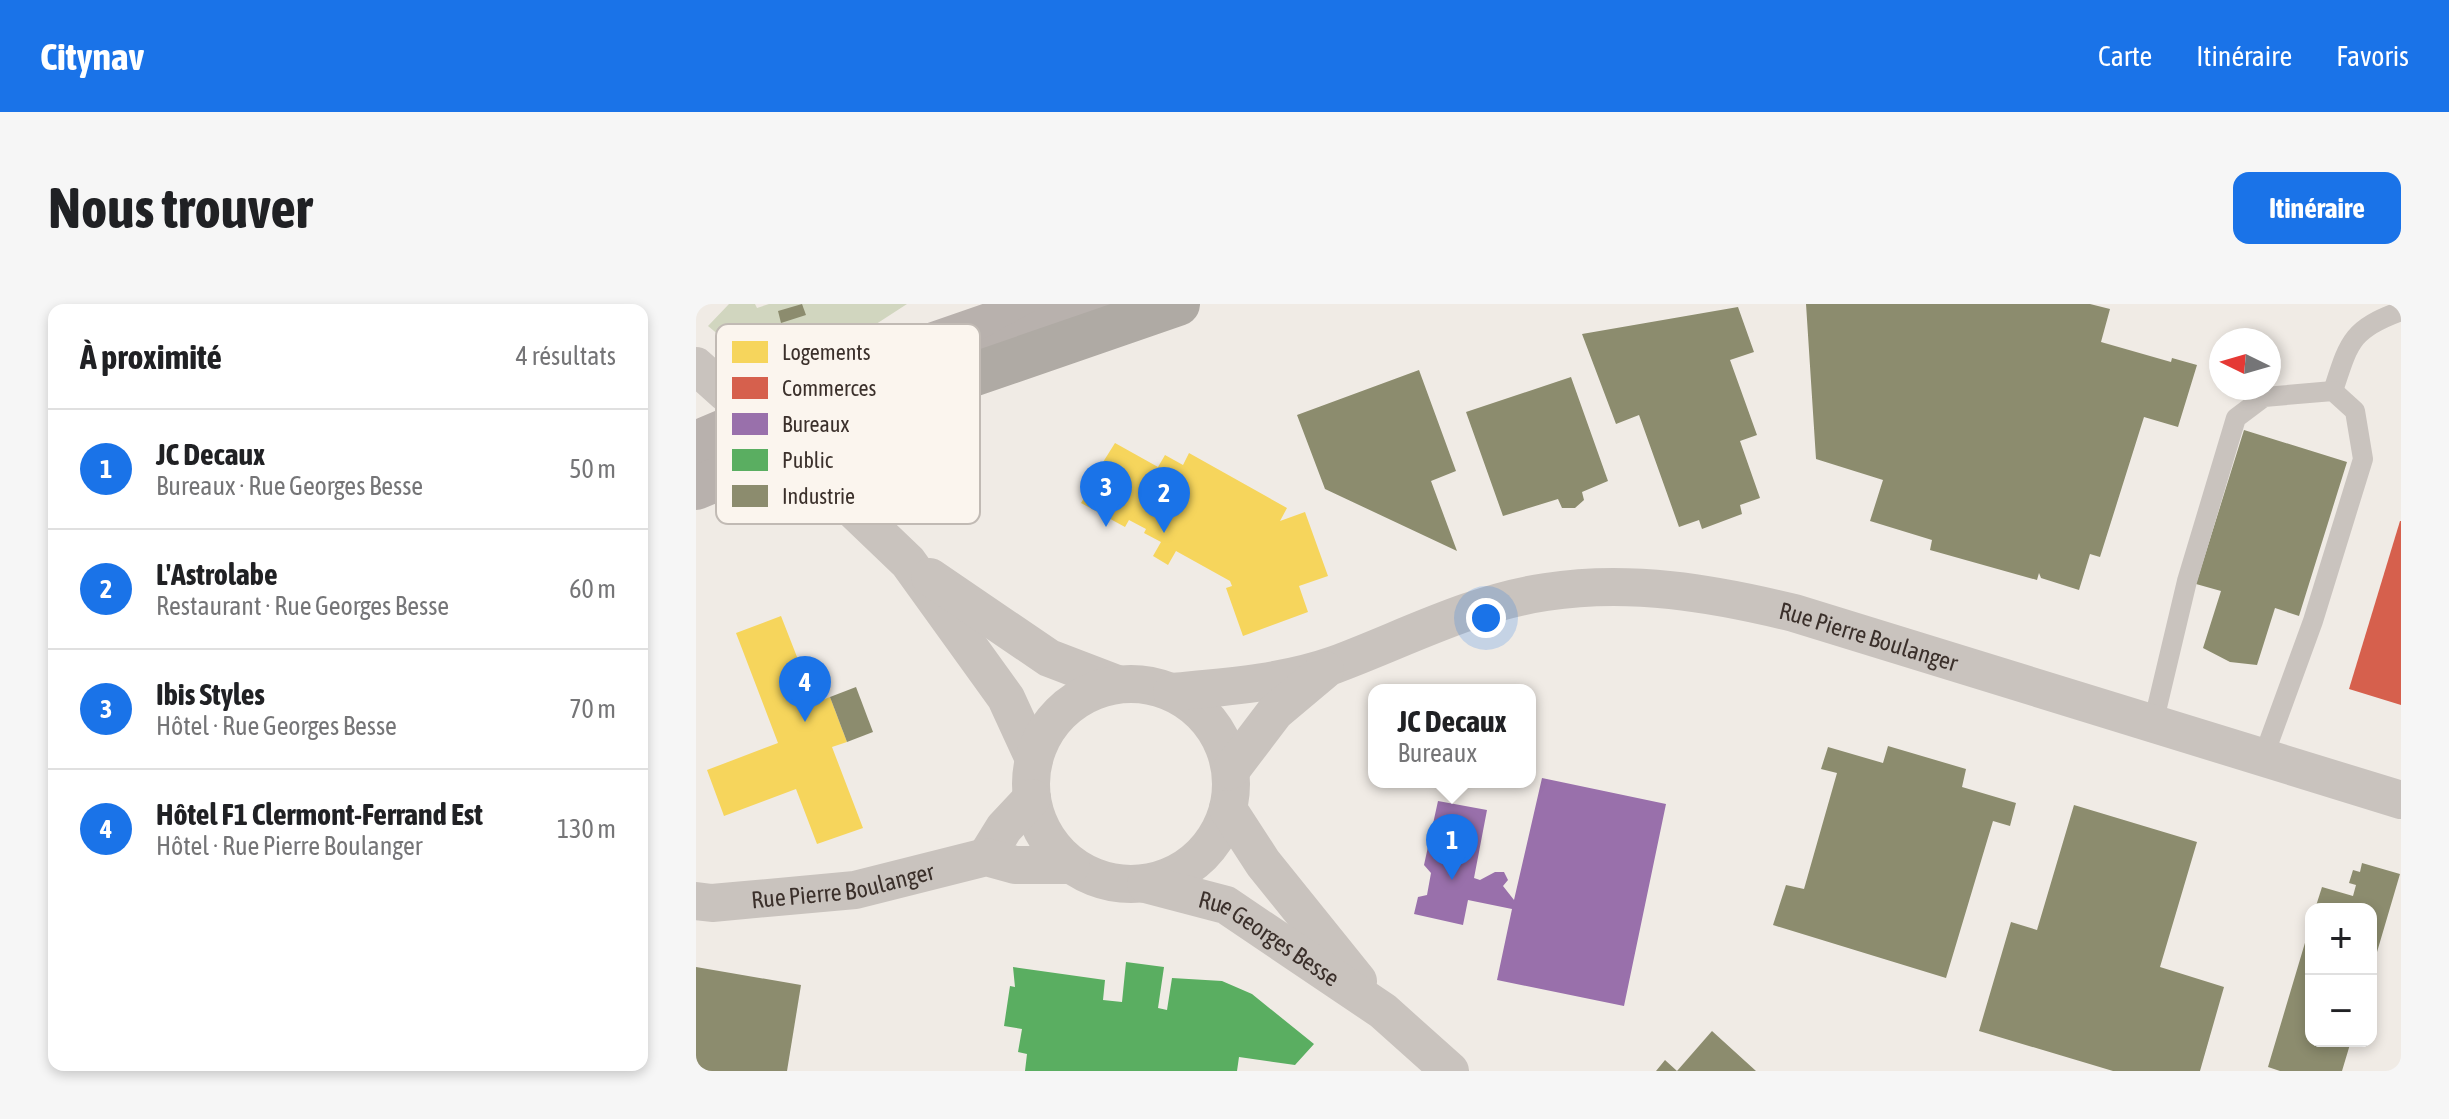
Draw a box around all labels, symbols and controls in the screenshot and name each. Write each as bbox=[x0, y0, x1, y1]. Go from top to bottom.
text: Citynav bbox=[40, 35, 144, 78]
text: Carte bbox=[2098, 40, 2152, 72]
text: Itinéraire bbox=[2196, 40, 2292, 72]
text: Favoris bbox=[2336, 40, 2409, 72]
button: Itinéraire bbox=[2233, 172, 2401, 244]
text: Nous trouver bbox=[48, 176, 312, 240]
legend bbox=[716, 324, 980, 524]
north arrow bbox=[2209, 328, 2281, 400]
text: À proximité bbox=[80, 337, 222, 376]
text: Logements bbox=[782, 339, 871, 365]
text: 4 résultats bbox=[516, 341, 616, 371]
text: Commerces bbox=[782, 375, 877, 401]
text: Bureaux bbox=[782, 411, 849, 437]
text: JC Decaux bbox=[156, 437, 265, 471]
text: Public bbox=[782, 447, 834, 473]
text: 1 bbox=[100, 454, 112, 484]
text: 50 m bbox=[569, 454, 616, 484]
pin: 3 bbox=[1080, 461, 1132, 527]
pin: 2 bbox=[1138, 467, 1190, 533]
text: Bureaux · Rue Georges Besse bbox=[156, 471, 423, 501]
text: Industrie bbox=[782, 483, 855, 509]
text: L'Astrolabe bbox=[156, 557, 278, 591]
text: 2 bbox=[100, 574, 112, 604]
text: 60 m bbox=[569, 574, 616, 604]
text: Restaurant · Rue Georges Besse bbox=[156, 591, 449, 621]
street label: Rue Pierre Boulanger bbox=[1777, 596, 1962, 676]
your location bbox=[1466, 598, 1506, 638]
pin: 4 bbox=[779, 656, 831, 722]
text: Ibis Styles bbox=[156, 677, 265, 711]
popup bbox=[1368, 684, 1536, 788]
text: 3 bbox=[100, 694, 112, 724]
text: 70 m bbox=[569, 694, 616, 724]
text: JC Decaux bbox=[1397, 704, 1507, 738]
text: Hôtel · Rue Georges Besse bbox=[156, 711, 397, 741]
text: Bureaux bbox=[1397, 738, 1477, 768]
text: Hôtel F1 Clermont-Ferrand Est bbox=[156, 797, 483, 831]
text: 4 bbox=[100, 814, 112, 844]
text: 130 m bbox=[557, 814, 616, 844]
pin: 1 bbox=[1426, 814, 1478, 880]
text: Hôtel · Rue Pierre Boulanger bbox=[156, 831, 422, 861]
street label: Rue Pierre Boulanger bbox=[750, 857, 938, 913]
street label: Rue Georges Besse bbox=[1196, 885, 1345, 991]
map controls bbox=[2305, 903, 2377, 1047]
button: + bbox=[2305, 903, 2377, 975]
button: − bbox=[2305, 975, 2377, 1047]

